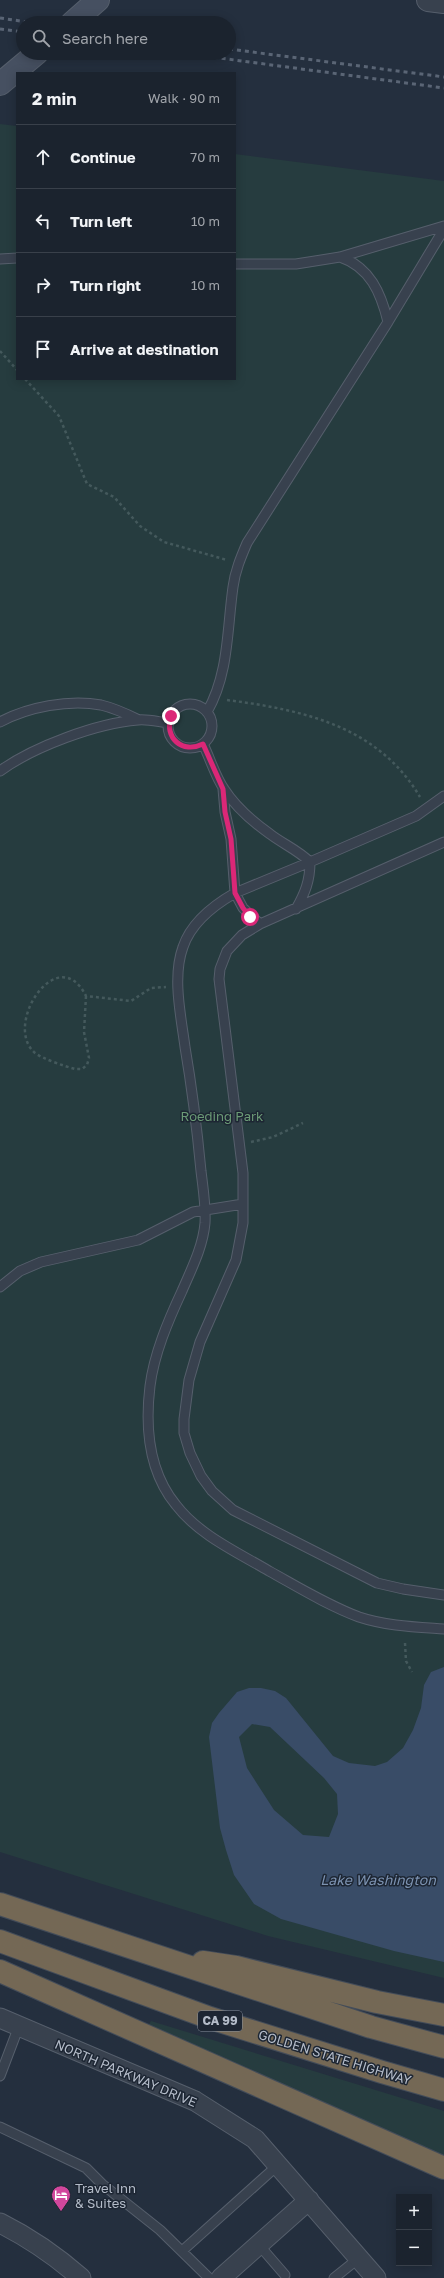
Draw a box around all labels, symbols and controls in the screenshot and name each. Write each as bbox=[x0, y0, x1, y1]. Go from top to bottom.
search box bbox=[16, 16, 236, 60]
icon: search bbox=[30, 27, 52, 49]
text: Search here bbox=[62, 29, 148, 47]
text: 2 min bbox=[32, 88, 76, 109]
text: Walk · 90 m bbox=[148, 90, 220, 106]
icon: ahead bbox=[32, 146, 54, 168]
text: Continue bbox=[70, 148, 136, 166]
text: 70 m bbox=[190, 149, 220, 165]
icon: left bbox=[32, 210, 54, 232]
text: Turn left bbox=[70, 212, 132, 230]
text: 10 m bbox=[191, 213, 220, 229]
icon: right bbox=[32, 274, 54, 296]
text: Turn right bbox=[70, 276, 141, 294]
text: 10 m bbox=[191, 277, 220, 293]
icon: arrive bbox=[32, 338, 54, 360]
text: Arrive at destination bbox=[70, 340, 219, 358]
route end bbox=[162, 707, 180, 725]
route start bbox=[241, 908, 259, 926]
park label: Roeding Park bbox=[181, 1108, 264, 1124]
water label: Lake Washington bbox=[320, 1871, 437, 1888]
road number: CA 99 bbox=[198, 2011, 242, 2031]
street label: GOLDEN STATE HIGHWAY bbox=[257, 2026, 414, 2088]
street label: NORTH PARKWAY DRIVE bbox=[53, 2036, 200, 2110]
place label: Travel Inn & Suites bbox=[75, 2180, 136, 2211]
hotel icon: Travel Inn & Suites bbox=[50, 2184, 72, 2212]
map controls bbox=[396, 2194, 432, 2266]
button: + bbox=[396, 2194, 432, 2230]
button: − bbox=[396, 2230, 432, 2266]

